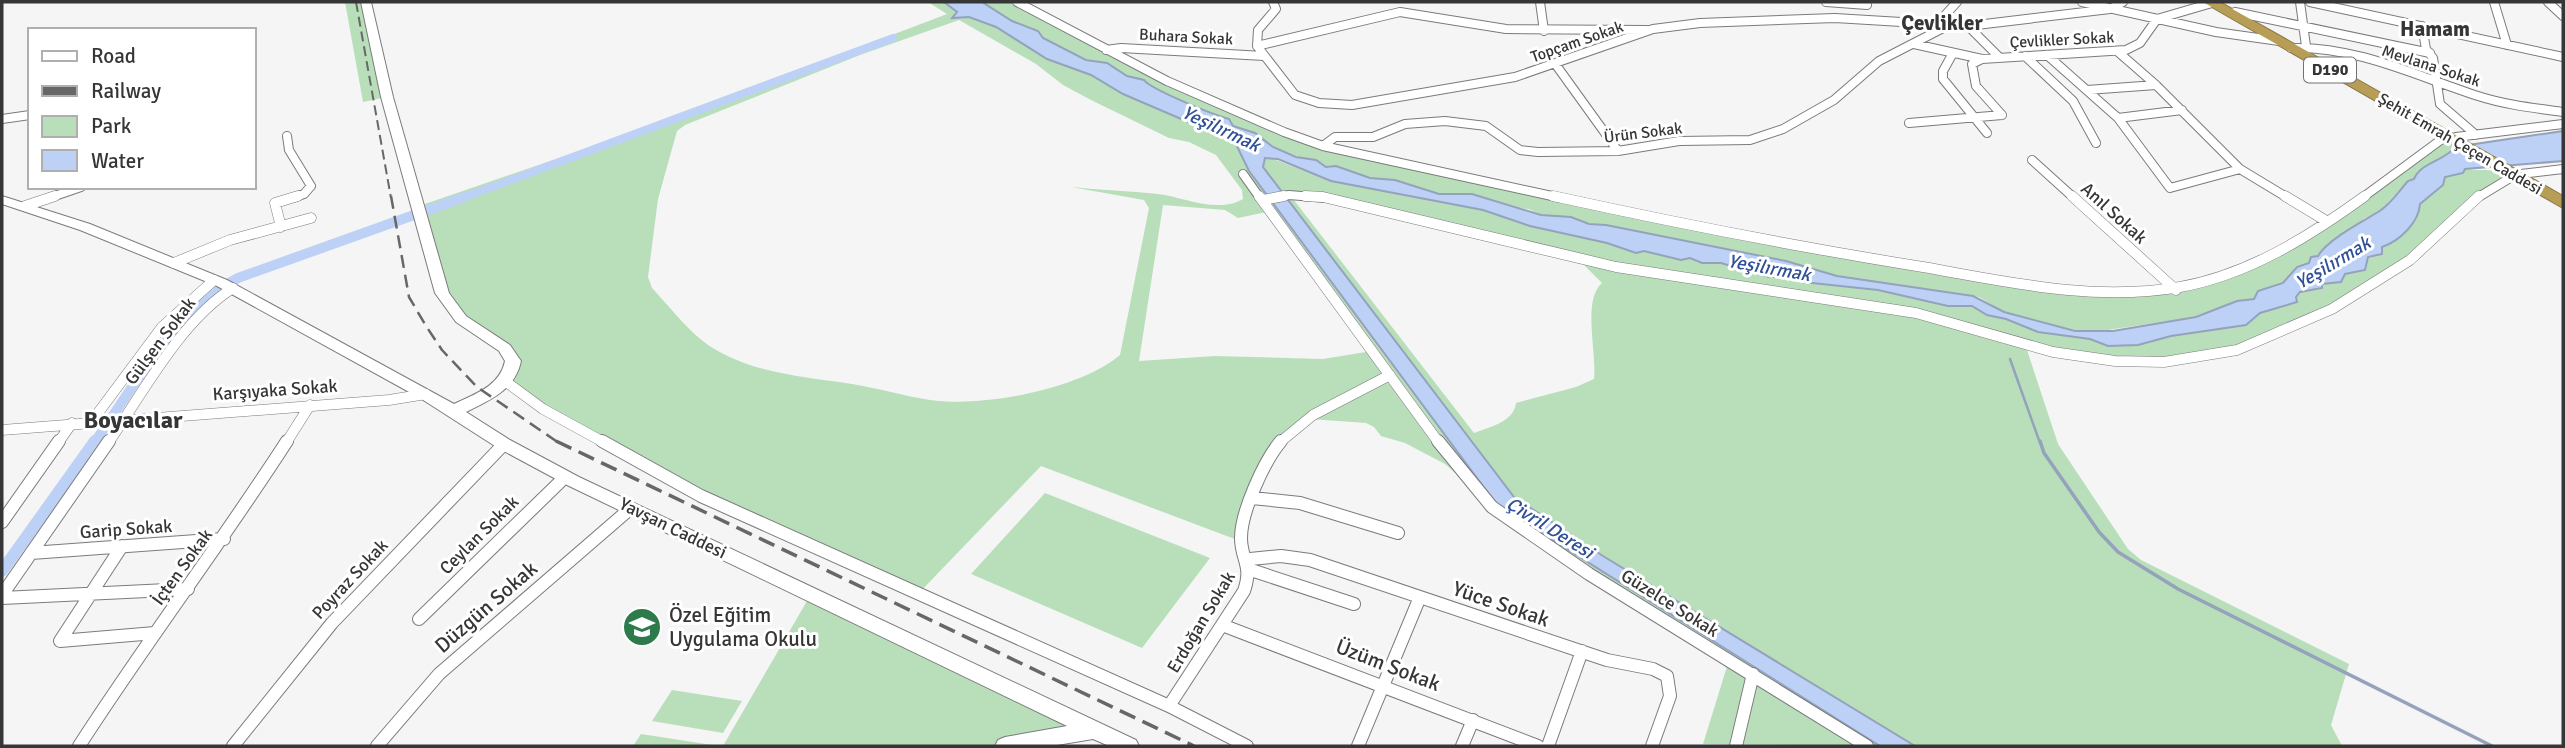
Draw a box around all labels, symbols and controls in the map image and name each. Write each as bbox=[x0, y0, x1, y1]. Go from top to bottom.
district label: Çevlikler bbox=[1901, 10, 1983, 36]
district label: Hamam bbox=[2400, 16, 2470, 42]
street label: Topçam Sokak bbox=[1528, 17, 1626, 67]
street label: Buhara Sokak bbox=[1139, 25, 1233, 49]
street label: Çevlikler Sokak bbox=[2009, 27, 2115, 53]
legend bbox=[28, 28, 256, 189]
street label: Mevlana Sokak bbox=[2379, 41, 2483, 91]
text: Road bbox=[91, 43, 136, 69]
road number: D190 bbox=[2304, 58, 2356, 82]
text: Railway bbox=[91, 78, 161, 104]
street label: Şehit Emrah Çeçen Caddesi bbox=[2374, 89, 2546, 199]
water label: Yeşilırmak bbox=[1178, 100, 1265, 158]
text: Park bbox=[91, 113, 132, 139]
street label: Ürün Sokak bbox=[1603, 118, 1683, 148]
text: Water bbox=[91, 148, 144, 174]
street label: Anıl Sokak bbox=[2076, 178, 2152, 248]
water label: Yeşilırmak bbox=[2291, 230, 2376, 295]
water label: Yeşilırmak bbox=[1726, 249, 1814, 287]
street label: Gülşen Sokak bbox=[120, 293, 200, 389]
street label: Karşıyaka Sokak bbox=[212, 375, 338, 405]
district label: Boyacılar bbox=[83, 405, 183, 435]
street label: Ceylan Sokak bbox=[435, 491, 523, 579]
water label: Çivril Deresi bbox=[1502, 492, 1600, 565]
street label: Yavşan Caddesi bbox=[616, 493, 730, 563]
street label: Garip Sokak bbox=[79, 515, 173, 543]
street label: İçten Sokak bbox=[147, 524, 217, 610]
street label: Poyraz Sokak bbox=[307, 534, 393, 624]
street label: Düzgün Sokak bbox=[429, 555, 543, 659]
street label: Güzelce Sokak bbox=[1617, 564, 1723, 642]
street label: Erdoğan Sokak bbox=[1162, 567, 1240, 677]
street label: Yüce Sokak bbox=[1449, 575, 1553, 633]
place label: Özel Eğitim Uygulama Okulu bbox=[669, 602, 817, 652]
school or university icon: Özel Eğitim Uygulama Okulu bbox=[621, 606, 663, 648]
street label: Üzüm Sokak bbox=[1332, 633, 1444, 697]

